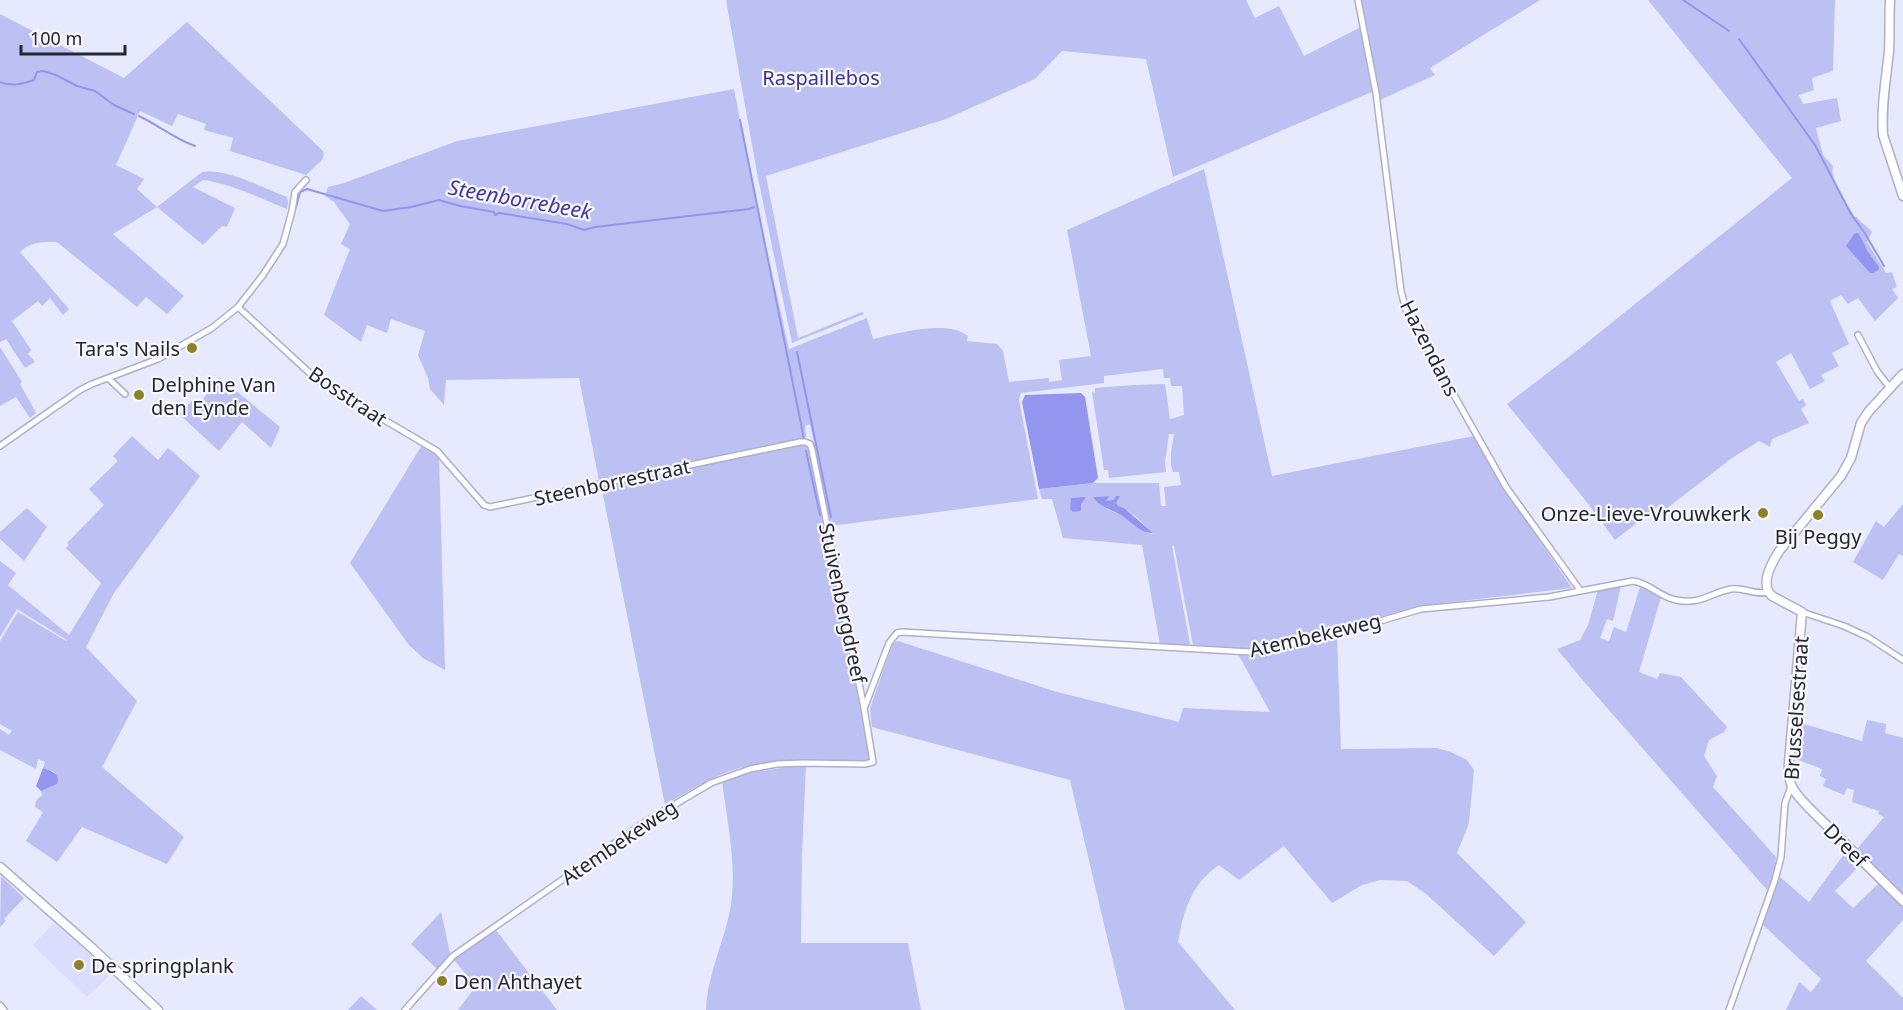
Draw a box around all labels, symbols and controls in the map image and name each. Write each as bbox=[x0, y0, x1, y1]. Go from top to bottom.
scale bar bbox=[21, 18, 124, 56]
text: 100 m bbox=[30, 26, 82, 50]
park label: Raspaillebos bbox=[762, 64, 880, 91]
water label: Steenborrebeek bbox=[446, 173, 595, 226]
street label: Hazendans bbox=[1394, 295, 1466, 401]
place label: Tara's Nails bbox=[75, 335, 180, 362]
marker: Tara's Nails bbox=[185, 341, 199, 355]
street label: Bosstraat bbox=[304, 360, 392, 432]
place label: Delphine Van den Eynde bbox=[151, 371, 276, 421]
marker: Delphine Van den Eynde bbox=[132, 388, 146, 402]
street label: Steenborrestraat bbox=[531, 452, 693, 512]
place label: Onze-Lieve-Vrouwkerk bbox=[1541, 500, 1751, 527]
marker: Onze-Lieve-Vrouwkerk bbox=[1756, 506, 1770, 520]
marker: Bij Peggy bbox=[1811, 508, 1825, 522]
street label: Stuivenbergdreef bbox=[813, 520, 873, 687]
place label: Bij Peggy bbox=[1775, 523, 1862, 550]
street label: Atembekeweg bbox=[1246, 607, 1384, 663]
street label: Brusselsestraat bbox=[1777, 635, 1815, 781]
street label: Atembekeweg bbox=[556, 793, 682, 891]
street label: Dreef bbox=[1818, 817, 1875, 874]
place label: De springplank bbox=[91, 952, 234, 979]
marker: De springplank bbox=[72, 958, 86, 972]
place label: Den Ahthayet bbox=[454, 968, 582, 995]
marker: Den Ahthayet bbox=[435, 974, 449, 988]

